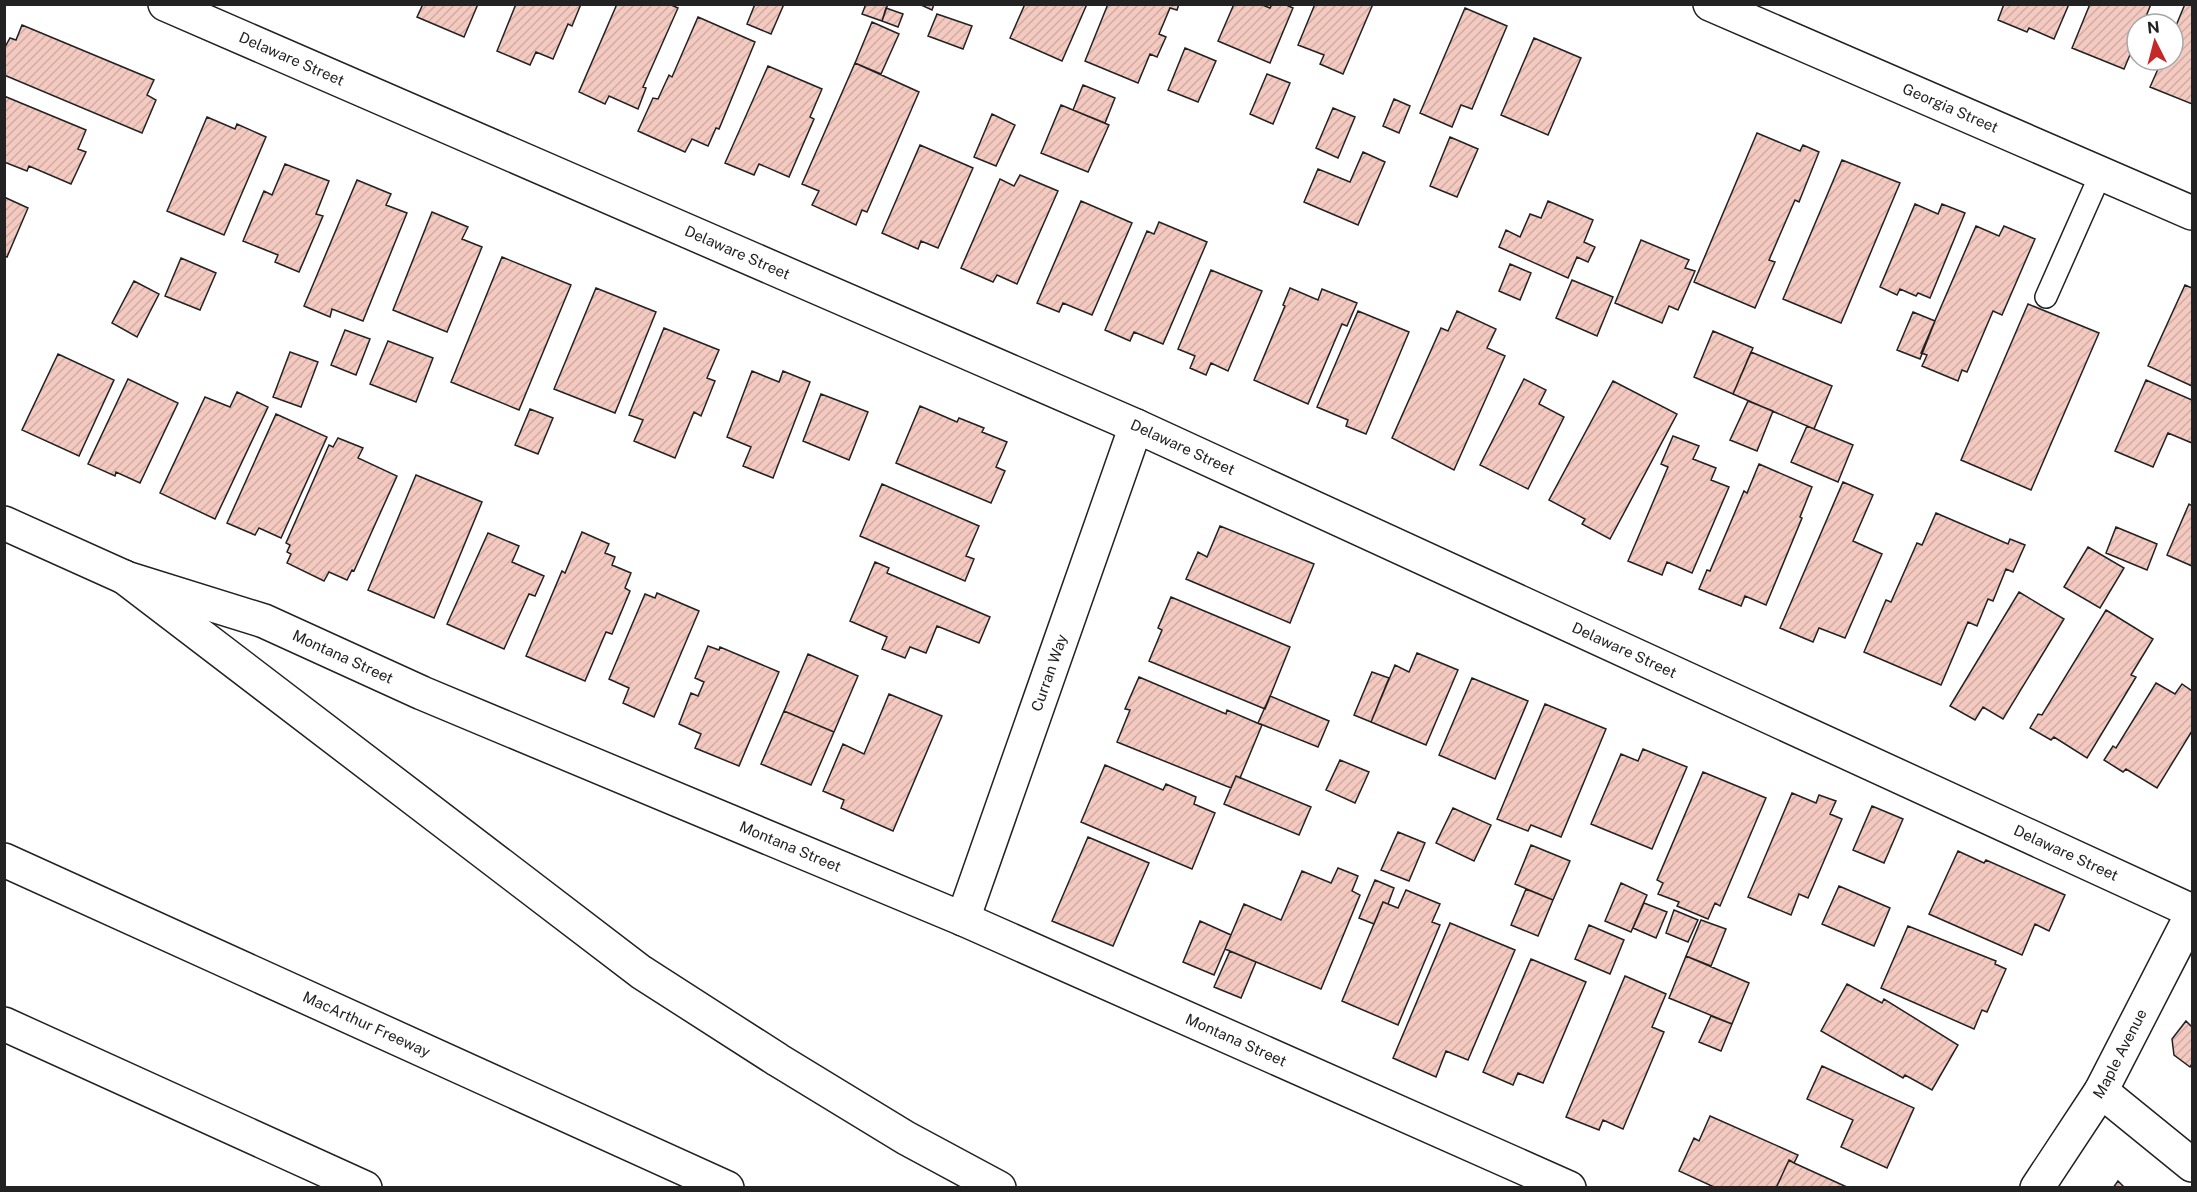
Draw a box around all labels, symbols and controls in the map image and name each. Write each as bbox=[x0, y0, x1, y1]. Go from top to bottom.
north arrow bbox=[2125, 12, 2185, 72]
text: N bbox=[2146, 17, 2161, 38]
street label: Delaware Street bbox=[237, 28, 347, 89]
street label: Georgia Street bbox=[1900, 80, 2001, 136]
street label: Delaware Street bbox=[682, 222, 793, 283]
street label: Delaware Street bbox=[1128, 416, 1238, 478]
street label: Delaware Street bbox=[1570, 618, 1679, 681]
street label: Montana Street bbox=[290, 626, 396, 687]
street label: Curran Way bbox=[1028, 632, 1070, 713]
street label: Montana Street bbox=[737, 818, 844, 875]
street label: Delaware Street bbox=[2011, 821, 2121, 884]
street label: MacArthur Freeway bbox=[300, 988, 433, 1060]
street label: Maple Avenue bbox=[2089, 1006, 2150, 1102]
street label: Montana Street bbox=[1183, 1010, 1289, 1070]

